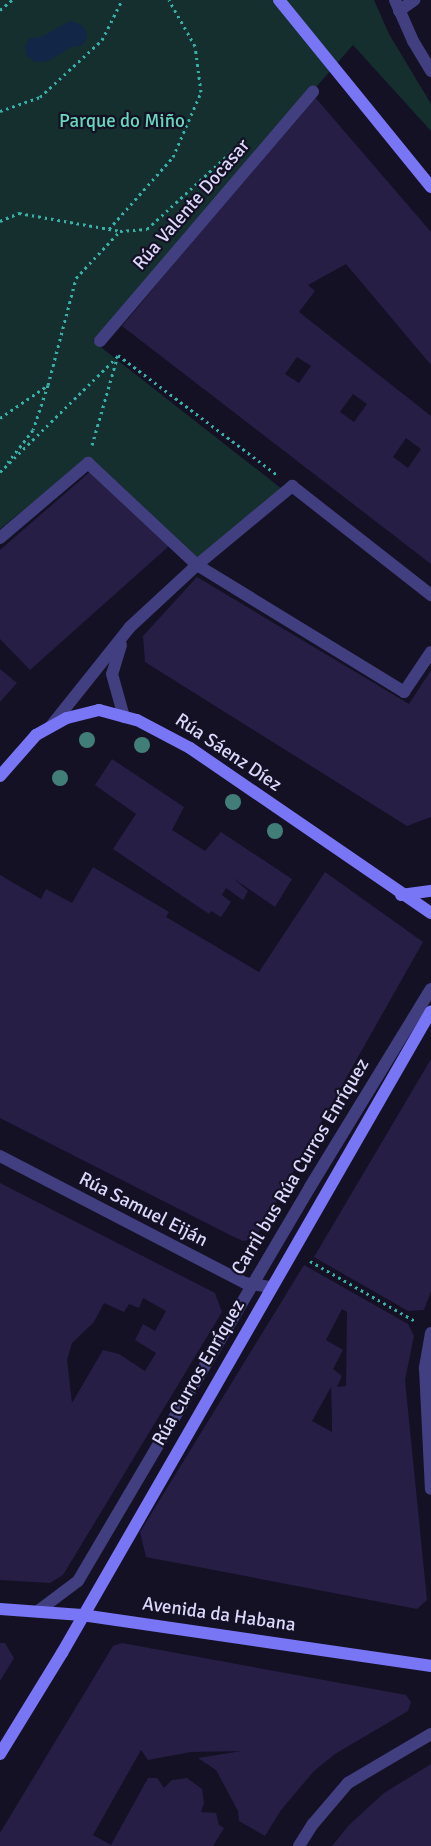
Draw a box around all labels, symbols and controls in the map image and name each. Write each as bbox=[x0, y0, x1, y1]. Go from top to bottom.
park label: Parque do Miño bbox=[59, 111, 185, 133]
street label: Rúa Valente Docasar bbox=[129, 135, 255, 275]
street label: Rúa Sáenz Díez bbox=[171, 709, 285, 797]
street label: Carril bus Rúa Curros Enríquez bbox=[227, 1055, 375, 1279]
street label: Rúa Samuel Eiján bbox=[75, 1168, 211, 1252]
street label: Rúa Curros Enríquez bbox=[148, 1296, 250, 1450]
street label: Avenida da Habana bbox=[141, 1593, 297, 1637]

